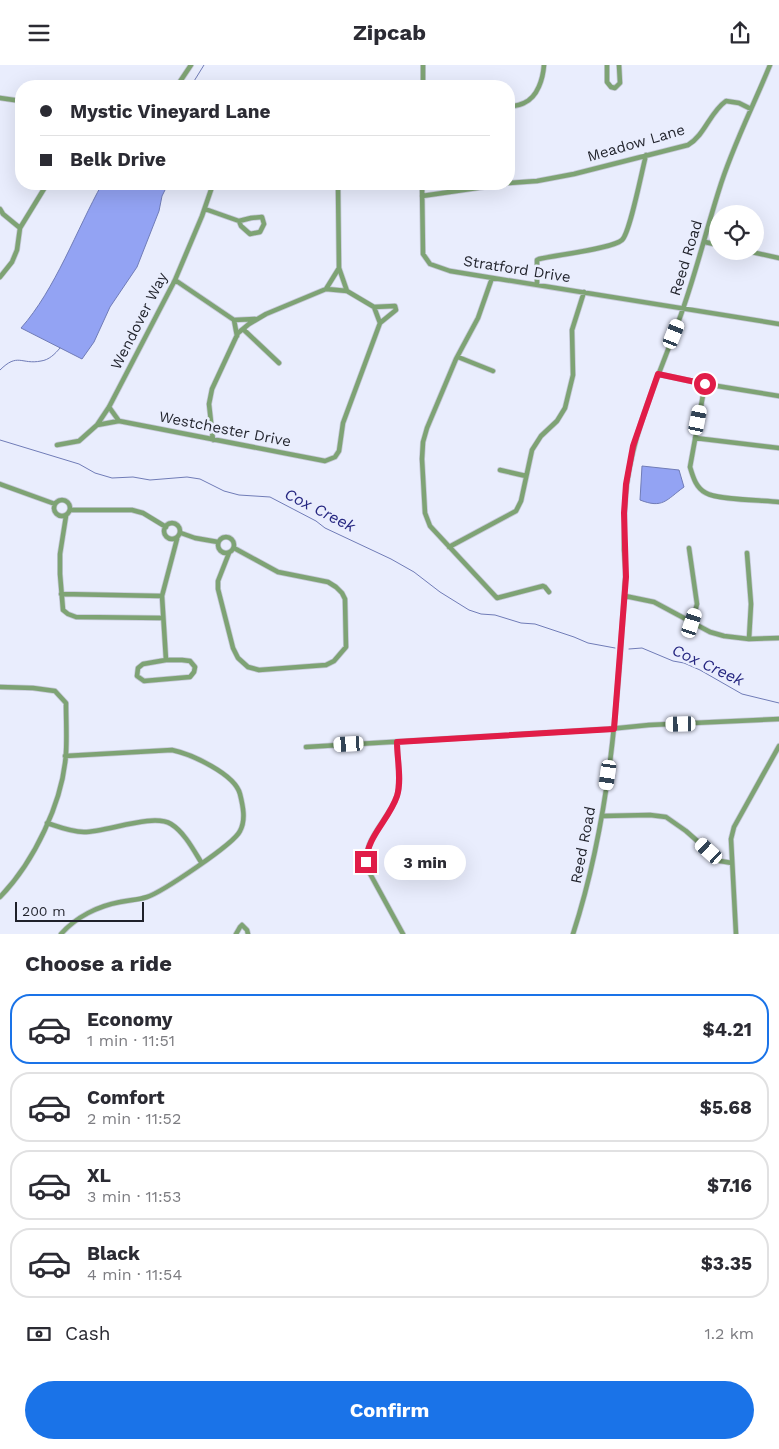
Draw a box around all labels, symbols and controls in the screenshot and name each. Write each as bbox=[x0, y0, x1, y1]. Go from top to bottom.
icon: menu bbox=[25, 19, 53, 47]
icon: share bbox=[726, 19, 754, 47]
text: Zipcab bbox=[353, 20, 426, 45]
text: Mystic Vineyard Lane bbox=[70, 100, 271, 123]
street label: Meadow Lane bbox=[585, 120, 687, 166]
text: Belk Drive bbox=[70, 148, 166, 171]
map controls bbox=[709, 205, 764, 260]
button: locate bbox=[709, 205, 764, 260]
street label: Reed Road bbox=[666, 218, 706, 298]
street label: Stratford Drive bbox=[462, 252, 572, 286]
street label: Wendover Way bbox=[107, 269, 171, 373]
car bbox=[661, 317, 686, 351]
route start bbox=[694, 373, 716, 395]
car bbox=[687, 404, 708, 436]
street label: Westchester Drive bbox=[157, 407, 293, 451]
water label: Cox Creek bbox=[281, 484, 360, 537]
car bbox=[680, 606, 703, 640]
water label: Cox Creek bbox=[669, 640, 748, 690]
car bbox=[665, 716, 696, 732]
car bbox=[333, 736, 364, 752]
car bbox=[598, 759, 617, 791]
street label: Reed Road bbox=[567, 805, 599, 885]
car bbox=[692, 835, 725, 867]
callout: 3 min bbox=[384, 845, 466, 879]
route end bbox=[355, 851, 377, 873]
text: 3 min bbox=[403, 853, 447, 872]
scale bar bbox=[15, 899, 144, 922]
text: 200 m bbox=[22, 903, 66, 919]
text: Choose a ride bbox=[25, 951, 172, 976]
icon: car bbox=[27, 1007, 72, 1052]
text: Economy bbox=[87, 1008, 172, 1031]
text: $4.21 bbox=[703, 1018, 752, 1041]
text: 1 min · 11:51 bbox=[87, 1031, 175, 1050]
icon: car bbox=[27, 1085, 72, 1130]
text: Comfort bbox=[87, 1086, 165, 1109]
text: $5.68 bbox=[700, 1096, 752, 1119]
text: 2 min · 11:52 bbox=[87, 1109, 181, 1128]
icon: car bbox=[27, 1163, 72, 1208]
text: XL bbox=[87, 1164, 111, 1187]
text: $7.16 bbox=[707, 1174, 752, 1197]
text: 3 min · 11:53 bbox=[87, 1187, 181, 1206]
icon: car bbox=[27, 1241, 72, 1286]
text: Black bbox=[87, 1242, 140, 1265]
text: $3.35 bbox=[701, 1252, 752, 1275]
text: 4 min · 11:54 bbox=[87, 1265, 182, 1284]
icon: cash bbox=[25, 1320, 53, 1348]
text: Cash bbox=[65, 1322, 111, 1345]
text: 1.2 km bbox=[704, 1324, 754, 1343]
button: Confirm bbox=[25, 1381, 754, 1439]

